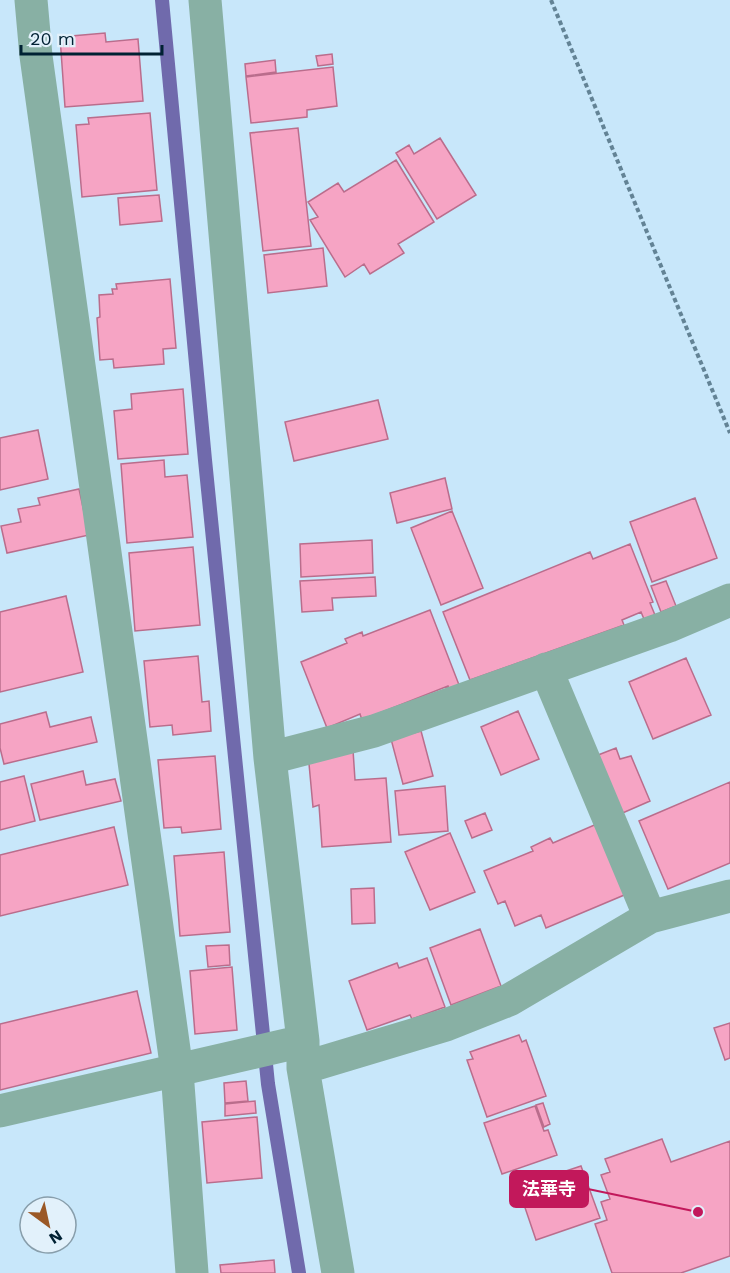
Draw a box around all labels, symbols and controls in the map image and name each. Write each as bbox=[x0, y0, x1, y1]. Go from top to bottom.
scale bar bbox=[21, 18, 162, 56]
text: 20 m bbox=[30, 28, 75, 49]
callout: 法華寺 bbox=[510, 1171, 588, 1207]
text: 法華寺 bbox=[522, 1178, 576, 1199]
north arrow bbox=[18, 1195, 78, 1255]
text: N bbox=[46, 1226, 66, 1248]

